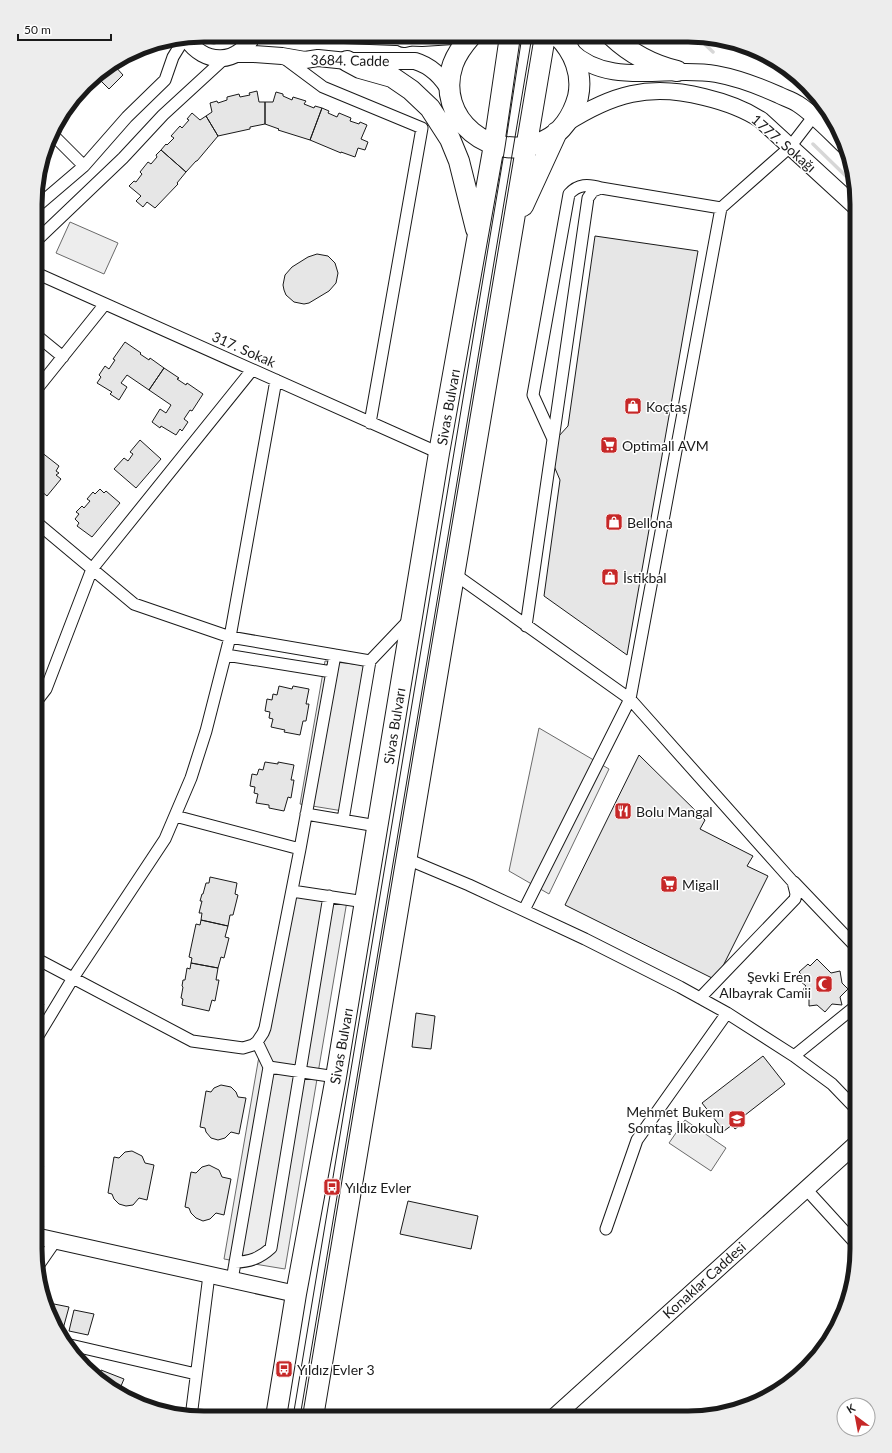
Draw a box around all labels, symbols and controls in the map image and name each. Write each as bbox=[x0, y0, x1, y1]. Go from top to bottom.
scale bar bbox=[18, 16, 111, 42]
text: 50 m bbox=[24, 22, 51, 37]
street label: 3684. Cadde bbox=[310, 51, 390, 69]
street label: 1777. Sokağı bbox=[748, 110, 820, 176]
street label: 317. Sokak bbox=[210, 327, 279, 371]
street label: Sivas Bulvarı bbox=[433, 368, 463, 446]
shop icon: Koçtaş bbox=[623, 396, 643, 416]
place label: Koçtaş bbox=[646, 398, 687, 415]
supermarket icon: Optimall AVM bbox=[599, 435, 619, 455]
place label: Optimall AVM bbox=[622, 437, 709, 454]
shop icon: Bellona bbox=[604, 512, 624, 532]
place label: Bellona bbox=[627, 514, 673, 531]
shop icon: İstikbal bbox=[600, 567, 620, 587]
place label: İstikbal bbox=[623, 569, 667, 586]
street label: Sivas Bulvarı bbox=[380, 687, 408, 765]
restaurant icon: Bolu Mangal bbox=[613, 801, 633, 821]
place label: Bolu Mangal bbox=[636, 803, 713, 820]
supermarket icon: Migall bbox=[659, 874, 679, 894]
place label: Migall bbox=[682, 876, 719, 893]
place label: Şevki Eren Albayrak Camii bbox=[719, 968, 811, 1001]
mosque icon: Şevki Eren Albayrak Camii bbox=[814, 974, 834, 994]
street label: Sivas Bulvarı bbox=[326, 1007, 356, 1085]
place label: Mehmet Bukem Somtaş İlkokulu bbox=[626, 1103, 724, 1136]
school or university icon: Mehmet Bukem Somtaş İlkokulu bbox=[727, 1109, 747, 1129]
bus stop icon: Yıldız Evler bbox=[322, 1177, 342, 1197]
place label: Yıldız Evler bbox=[345, 1179, 411, 1196]
street label: Konaklar Caddesi bbox=[659, 1238, 749, 1322]
bus stop icon: Yıldız Evler 3 bbox=[274, 1359, 294, 1379]
place label: Yıldız Evler 3 bbox=[297, 1361, 375, 1378]
north arrow bbox=[836, 1397, 876, 1437]
text: K bbox=[844, 1400, 857, 1416]

